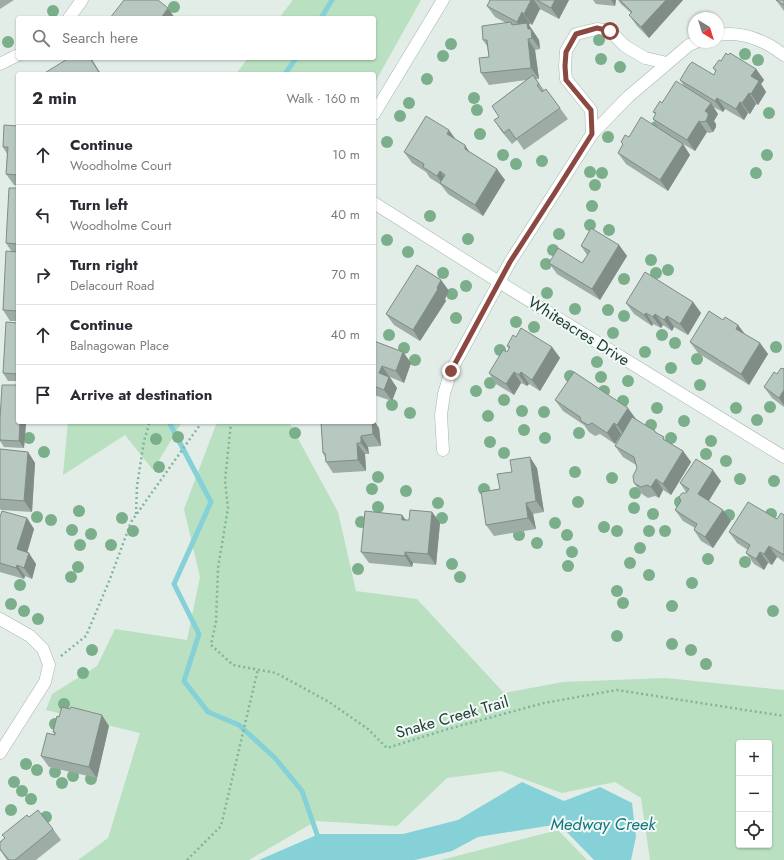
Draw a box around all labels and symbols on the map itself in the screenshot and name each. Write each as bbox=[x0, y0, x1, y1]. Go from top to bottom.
north arrow bbox=[688, 12, 724, 48]
route start bbox=[601, 22, 619, 40]
street label: Whiteacres Drive bbox=[524, 290, 634, 372]
route end bbox=[442, 362, 460, 380]
street label: Snake Creek Trail bbox=[393, 690, 511, 744]
water label: Medway Creek bbox=[550, 812, 656, 836]

